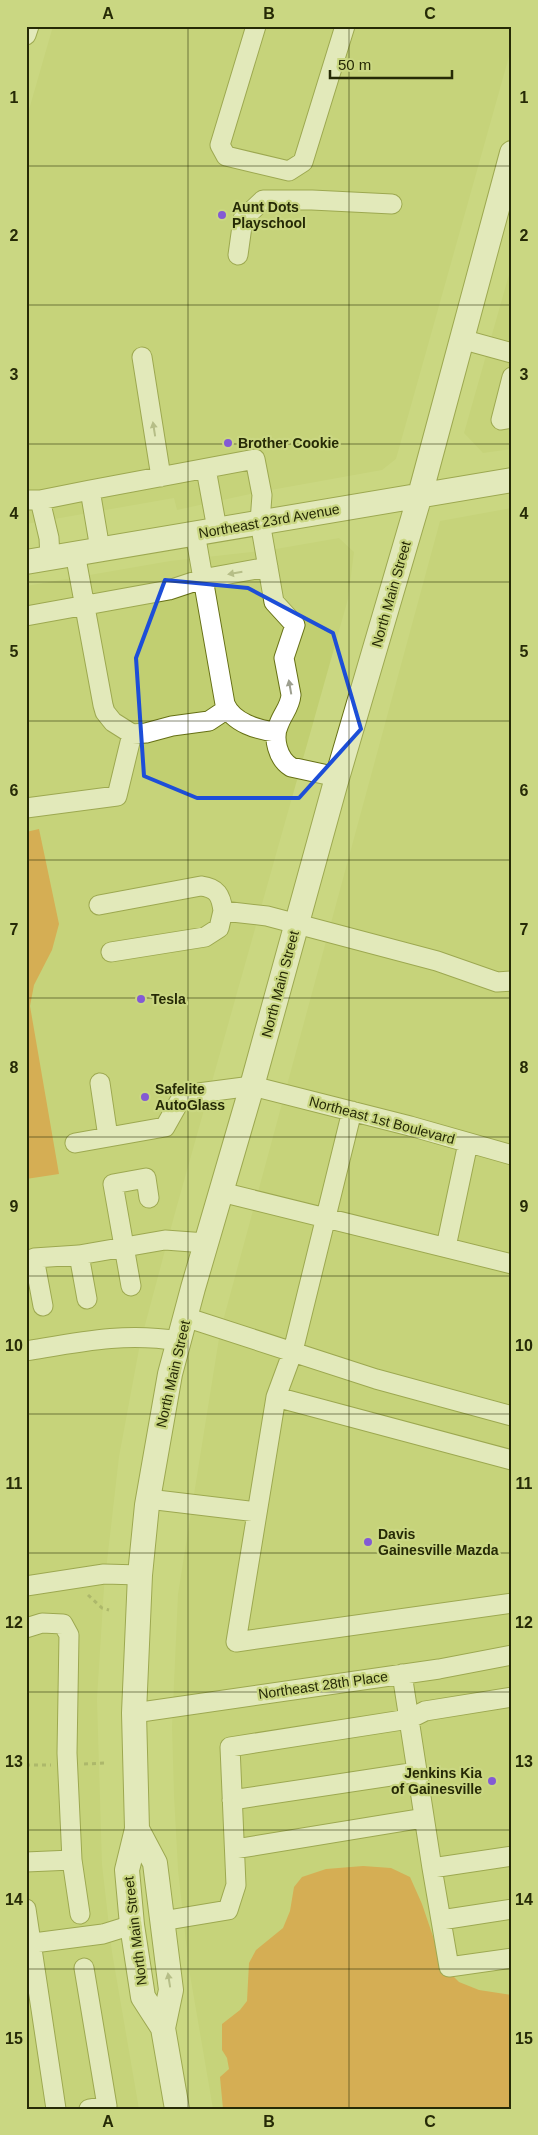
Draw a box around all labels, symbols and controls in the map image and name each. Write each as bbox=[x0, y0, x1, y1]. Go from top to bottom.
text: A bbox=[102, 5, 114, 22]
text: B bbox=[263, 5, 275, 22]
text: C bbox=[424, 5, 436, 22]
scale bar bbox=[330, 48, 453, 80]
text: 50 m bbox=[338, 56, 371, 73]
text: 1 bbox=[10, 89, 19, 106]
text: 1 bbox=[520, 89, 529, 106]
place label: Aunt Dots Playschool bbox=[232, 199, 306, 231]
marker: Aunt Dots Playschool bbox=[216, 209, 228, 221]
text: 2 bbox=[10, 227, 19, 244]
text: 2 bbox=[520, 227, 529, 244]
text: 3 bbox=[10, 366, 19, 383]
text: 3 bbox=[520, 366, 529, 383]
one-way arrow bbox=[149, 421, 157, 437]
place label: Brother Cookie bbox=[238, 435, 339, 451]
marker: Brother Cookie bbox=[222, 437, 234, 449]
street label: Northeast 23rd Avenue bbox=[197, 501, 341, 541]
text: 4 bbox=[10, 505, 19, 522]
text: 4 bbox=[520, 505, 529, 522]
street label: North Main Street bbox=[368, 539, 414, 649]
one-way arrow bbox=[226, 570, 242, 578]
text: 5 bbox=[10, 643, 19, 660]
text: 5 bbox=[520, 643, 529, 660]
one-way arrow bbox=[285, 679, 293, 695]
text: 6 bbox=[10, 782, 19, 799]
text: 6 bbox=[520, 782, 529, 799]
text: 7 bbox=[10, 921, 19, 938]
text: 7 bbox=[520, 921, 529, 938]
street label: North Main Street bbox=[258, 929, 302, 1039]
place label: Tesla bbox=[151, 991, 186, 1007]
marker: Tesla bbox=[135, 993, 147, 1005]
text: 8 bbox=[10, 1059, 19, 1076]
text: 8 bbox=[520, 1059, 529, 1076]
place label: Safelite AutoGlass bbox=[155, 1081, 225, 1113]
marker: Safelite AutoGlass bbox=[139, 1091, 151, 1103]
street label: Northeast 1st Boulevard bbox=[307, 1093, 457, 1147]
text: 9 bbox=[10, 1198, 19, 1215]
text: 9 bbox=[520, 1198, 529, 1215]
street label: North Main Street bbox=[153, 1319, 193, 1429]
text: 10 bbox=[5, 1337, 23, 1354]
text: 10 bbox=[515, 1337, 533, 1354]
text: 11 bbox=[6, 1475, 23, 1492]
text: 11 bbox=[516, 1475, 533, 1492]
place label: Davis Gainesville Mazda bbox=[378, 1526, 499, 1558]
marker: Davis Gainesville Mazda bbox=[362, 1536, 374, 1548]
text: 12 bbox=[5, 1614, 23, 1631]
text: 12 bbox=[515, 1614, 533, 1631]
street label: Northeast 28th Place bbox=[257, 1668, 389, 1702]
text: 13 bbox=[5, 1753, 23, 1770]
text: 13 bbox=[515, 1753, 533, 1770]
place label: Jenkins Kia of Gainesville bbox=[391, 1765, 482, 1797]
marker: Jenkins Kia of Gainesville bbox=[486, 1775, 498, 1787]
street label: North Main Street bbox=[120, 1875, 150, 1986]
text: 14 bbox=[5, 1891, 23, 1908]
text: 14 bbox=[515, 1891, 533, 1908]
one-way arrow bbox=[165, 1972, 173, 1988]
text: 15 bbox=[5, 2030, 23, 2047]
text: 15 bbox=[515, 2030, 533, 2047]
text: A bbox=[102, 2113, 114, 2130]
text: B bbox=[263, 2113, 275, 2130]
text: C bbox=[424, 2113, 436, 2130]

